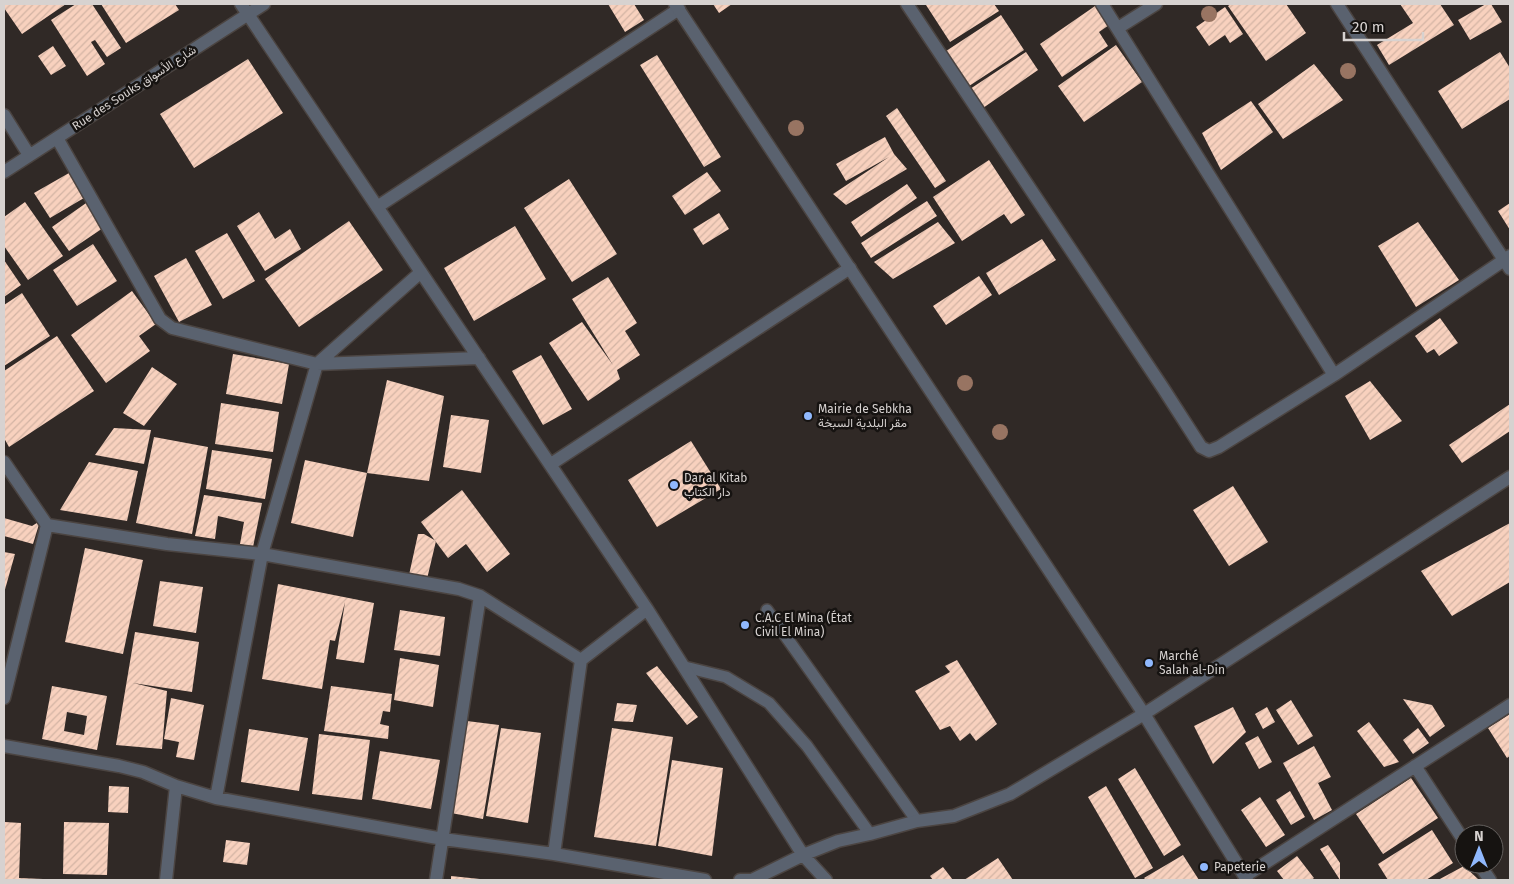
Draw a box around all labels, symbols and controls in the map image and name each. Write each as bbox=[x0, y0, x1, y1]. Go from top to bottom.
scale bar bbox=[1344, 10, 1423, 42]
text: 20 m bbox=[1352, 18, 1385, 36]
street label: Rue des Souks شارع الأسواق bbox=[70, 43, 200, 135]
place label: Mairie de Sebkha مقر البلدية السبخة bbox=[818, 402, 912, 431]
marker: Mairie de Sebkha مقر البلدية السبخة bbox=[802, 410, 814, 422]
place label: Dar al Kitab دار الكتاب bbox=[684, 471, 747, 500]
marker: Dar al Kitab دار الكتاب bbox=[668, 479, 680, 491]
place label: C.A.C El Mina (État Civil El Mina) bbox=[755, 610, 853, 639]
marker: C.A.C El Mina (État Civil El Mina) bbox=[739, 619, 751, 631]
place label: Marché Salah al-Din bbox=[1159, 649, 1225, 677]
marker: Marché Salah al-Din bbox=[1143, 657, 1155, 669]
north arrow bbox=[1454, 824, 1504, 874]
text: N bbox=[1474, 828, 1484, 845]
place label: Papeterie bbox=[1214, 860, 1266, 874]
marker: Papeterie bbox=[1198, 861, 1210, 873]

